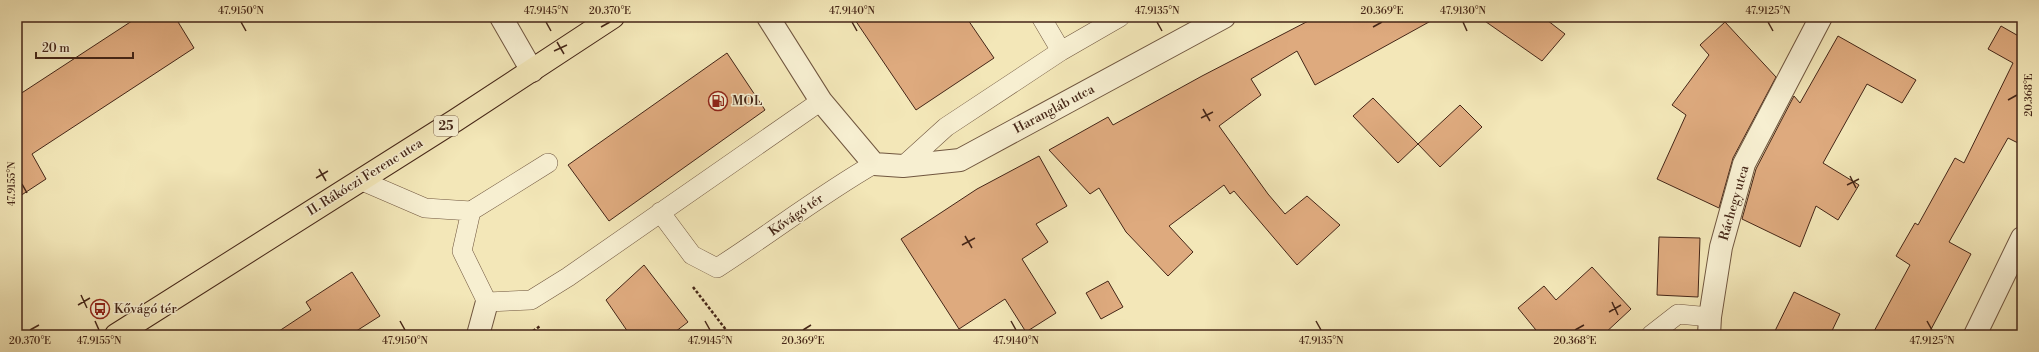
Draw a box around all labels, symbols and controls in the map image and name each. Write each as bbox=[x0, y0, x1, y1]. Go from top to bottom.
text: 47.9150°N bbox=[218, 5, 264, 17]
text: 47.9145°N bbox=[524, 5, 569, 17]
text: 20.370°E bbox=[589, 5, 631, 17]
text: 47.9140°N bbox=[829, 5, 875, 17]
text: 47.9135°N bbox=[1135, 5, 1180, 17]
text: 20.369°E bbox=[1361, 5, 1403, 17]
text: 47.9130°N bbox=[1440, 5, 1486, 17]
text: 47.9125°N bbox=[1745, 5, 1791, 17]
scale bar bbox=[36, 34, 133, 60]
text: 20 m bbox=[42, 41, 70, 56]
text: 20.368°E bbox=[2023, 73, 2035, 116]
street label: Harangláb utca bbox=[1011, 81, 1097, 137]
fuel station icon: MOL bbox=[707, 90, 729, 112]
place label: MOL bbox=[732, 93, 763, 109]
road number: 25 bbox=[434, 116, 458, 136]
street label: II. Rákóczi Ferenc utca bbox=[304, 135, 426, 219]
text: 47.9155°N bbox=[6, 161, 18, 206]
street label: Ráchegy utca bbox=[1716, 163, 1752, 242]
street label: Kővágó tér bbox=[766, 190, 827, 240]
bus stop icon: Kővágó tér bbox=[89, 298, 111, 320]
place label: Kővágó tér bbox=[114, 301, 177, 317]
text: 20.370°E bbox=[9, 335, 51, 347]
text: 47.9155°N bbox=[77, 335, 122, 347]
text: 47.9150°N bbox=[382, 335, 428, 347]
text: 47.9145°N bbox=[688, 335, 733, 347]
text: 20.369°E bbox=[782, 335, 824, 347]
text: 47.9140°N bbox=[993, 335, 1039, 347]
text: 47.9135°N bbox=[1299, 335, 1344, 347]
text: 20.368°E bbox=[1554, 335, 1597, 347]
text: 47.9125°N bbox=[1909, 335, 1955, 347]

